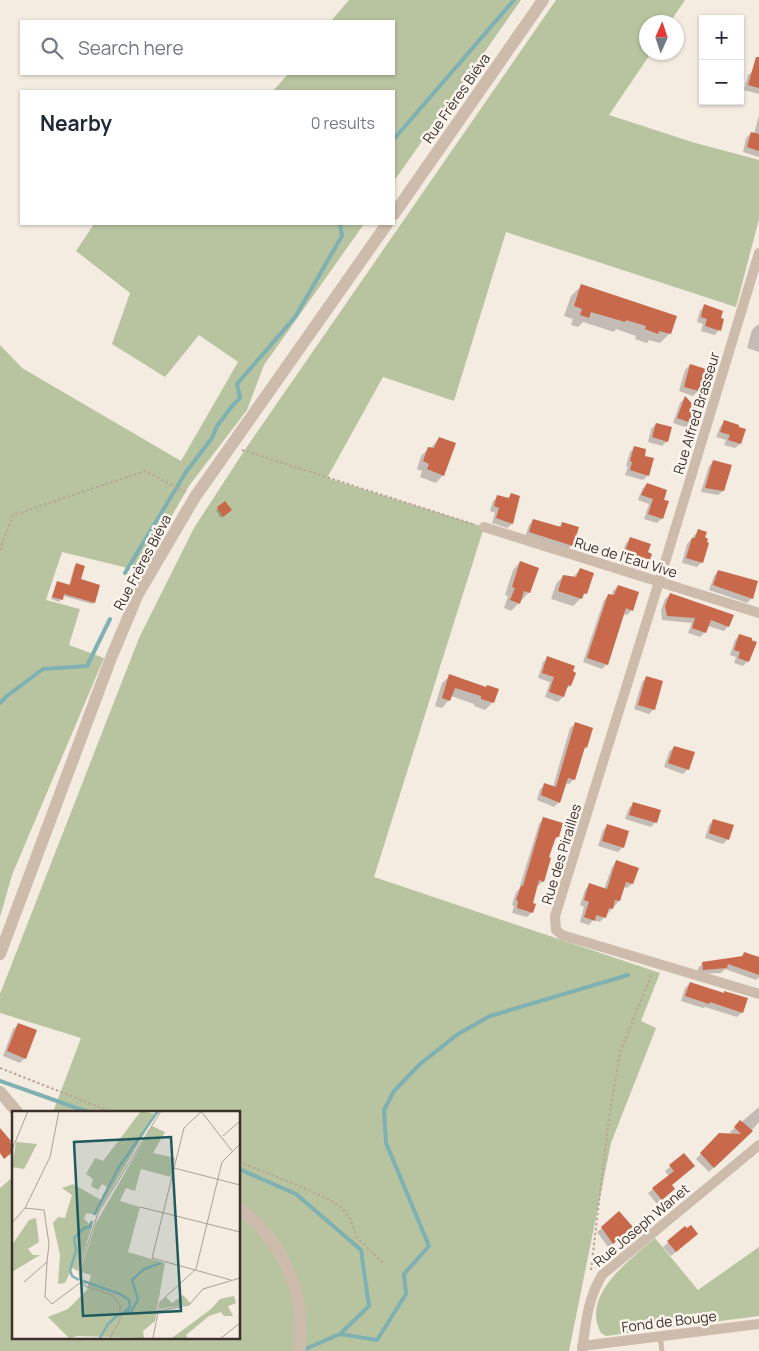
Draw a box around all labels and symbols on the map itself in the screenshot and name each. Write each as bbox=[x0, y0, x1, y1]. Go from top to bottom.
north arrow bbox=[639, 15, 684, 60]
street label: Rue Frères Biéva bbox=[418, 49, 494, 147]
street label: Rue Alfred Brasseur bbox=[668, 350, 724, 476]
street label: Rue Frères Biéva bbox=[109, 511, 175, 613]
street label: Rue de l'Eau Vive bbox=[572, 532, 680, 582]
street label: Rue des Pirailles bbox=[537, 801, 585, 907]
inset map bbox=[12, 1111, 240, 1338]
street label: Rue Joseph Wanet bbox=[589, 1179, 693, 1271]
street label: Fond de Bouge bbox=[620, 1306, 718, 1336]

